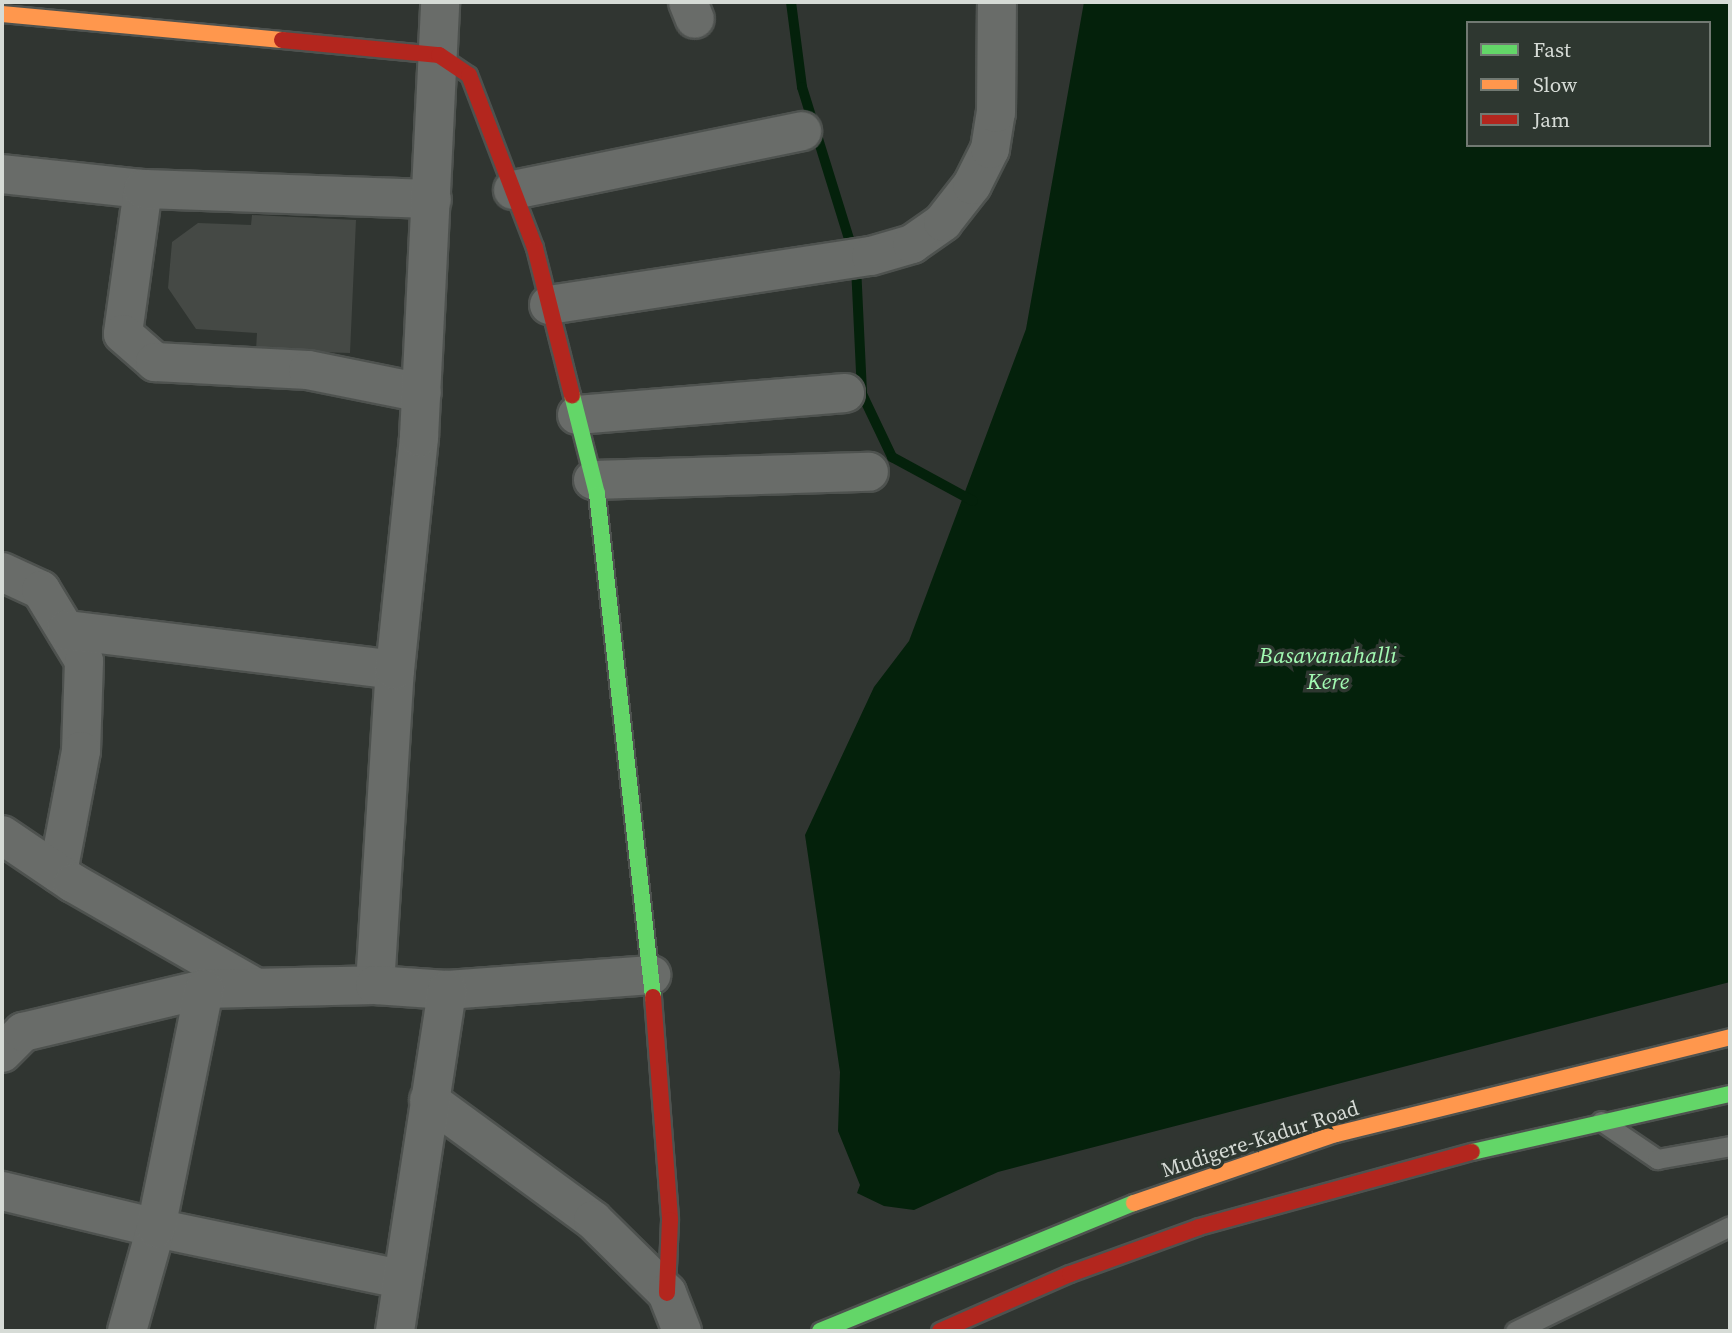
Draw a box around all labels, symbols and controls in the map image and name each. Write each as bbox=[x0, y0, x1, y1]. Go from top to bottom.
legend bbox=[1466, 21, 1711, 147]
text: Fast bbox=[1533, 35, 1571, 64]
text: Slow bbox=[1533, 70, 1577, 99]
text: Jam bbox=[1533, 105, 1570, 134]
water label: Basavanahalli Kere bbox=[1259, 641, 1397, 695]
street label: Mudigere-Kadur Road bbox=[1158, 1095, 1362, 1183]

